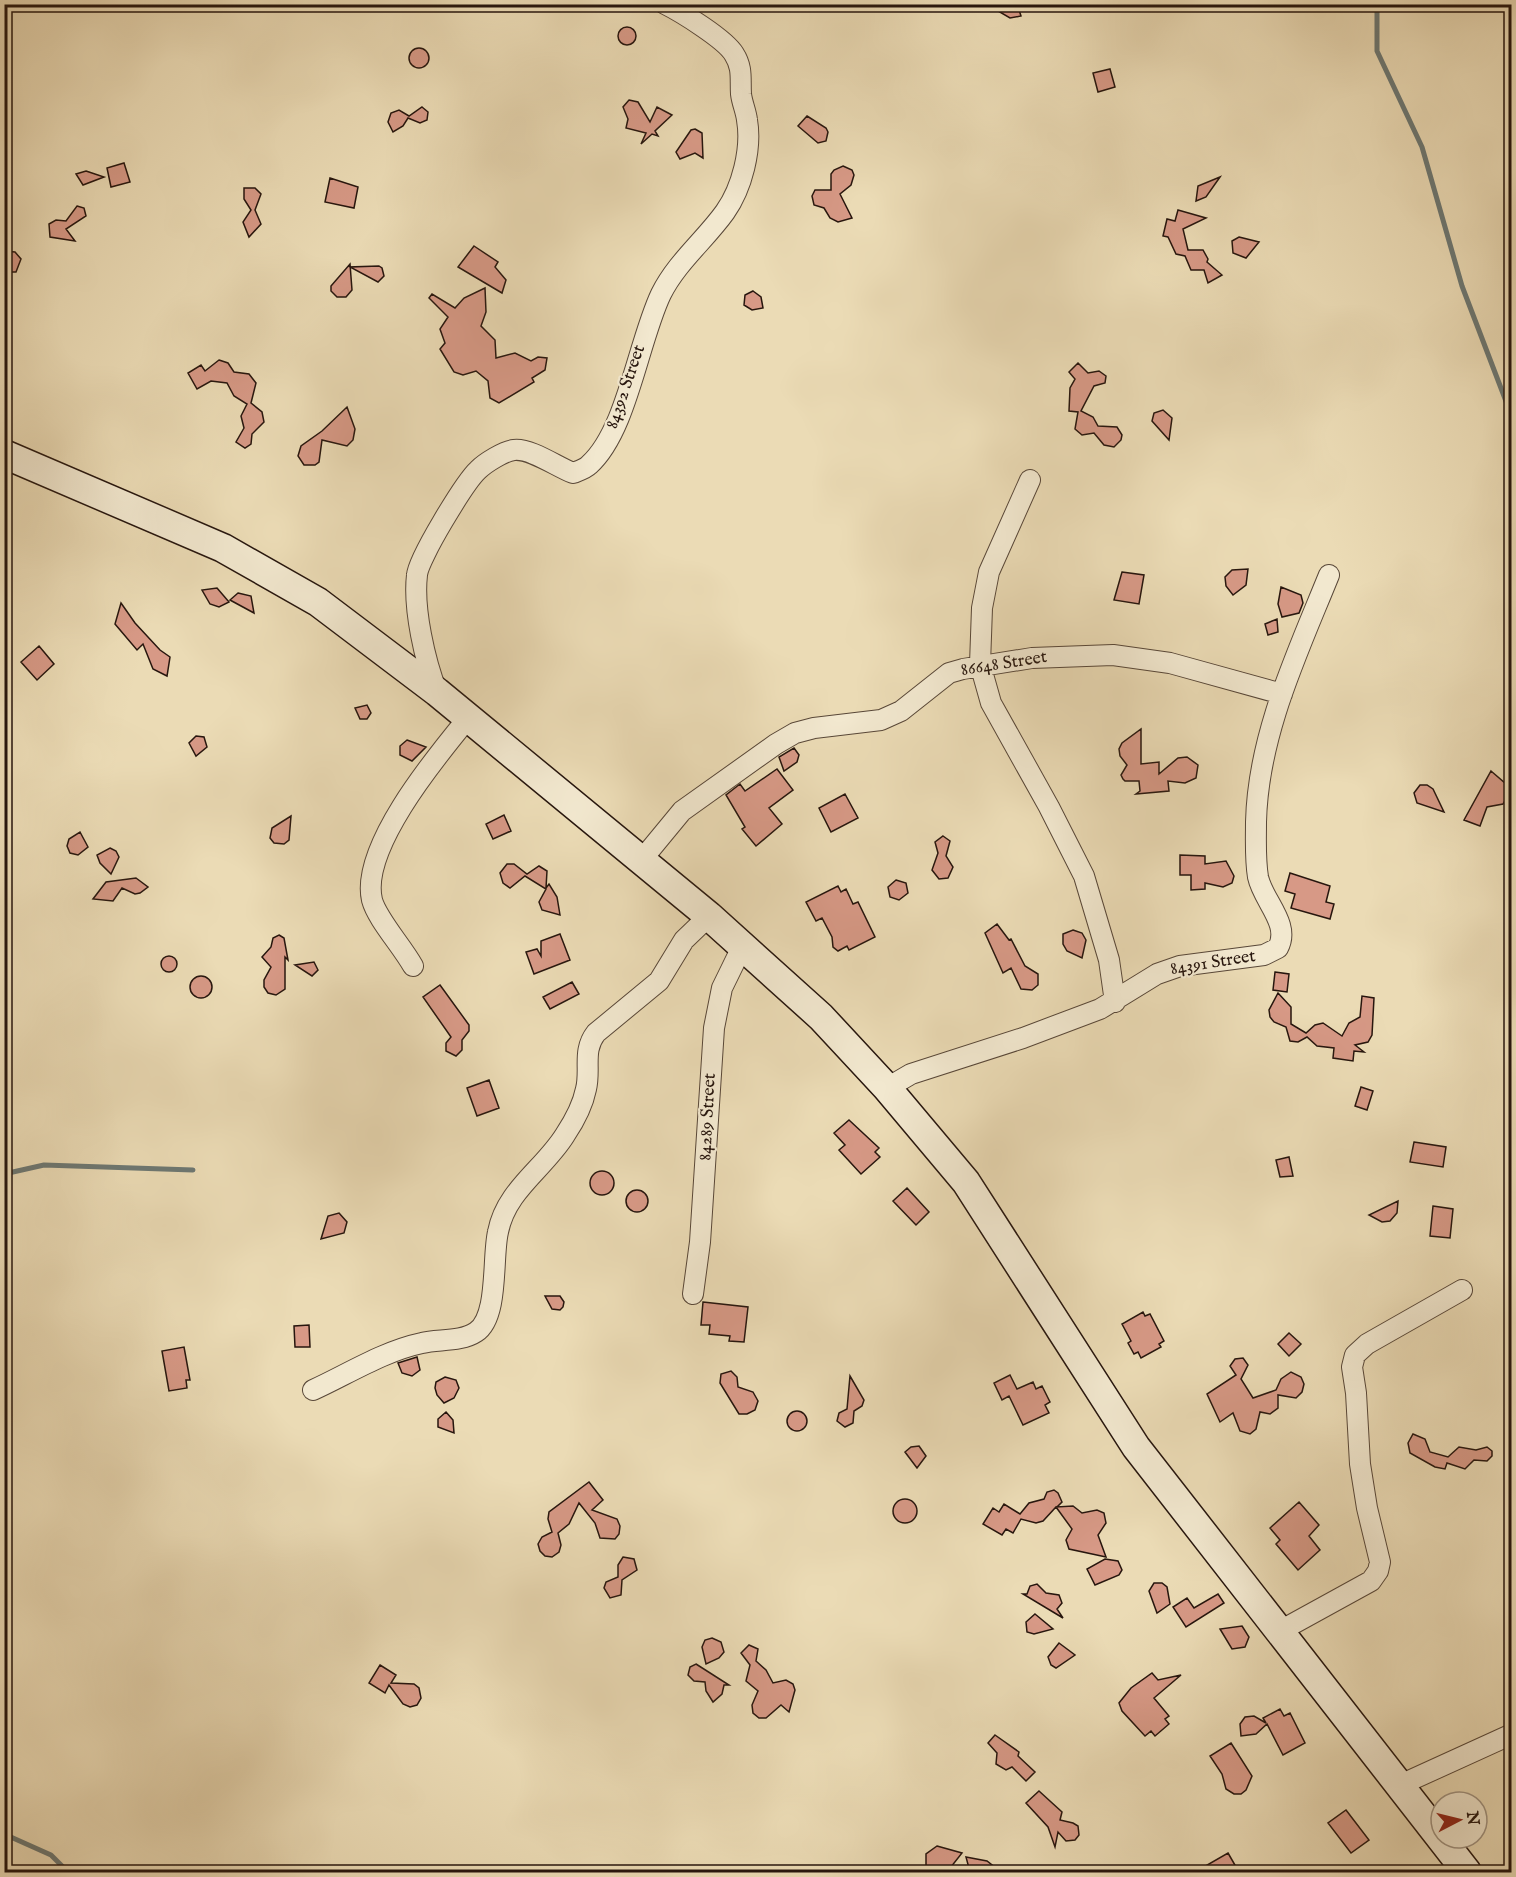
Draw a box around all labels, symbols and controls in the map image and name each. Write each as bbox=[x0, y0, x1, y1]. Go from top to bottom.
street label: 84392 Street bbox=[601, 342, 651, 432]
street label: 86648 Street bbox=[959, 646, 1049, 682]
street label: 84391 Street bbox=[1169, 945, 1257, 981]
street label: 84289 Street bbox=[694, 1073, 722, 1161]
north arrow bbox=[1429, 1790, 1489, 1850]
text: N bbox=[1461, 1809, 1483, 1827]

